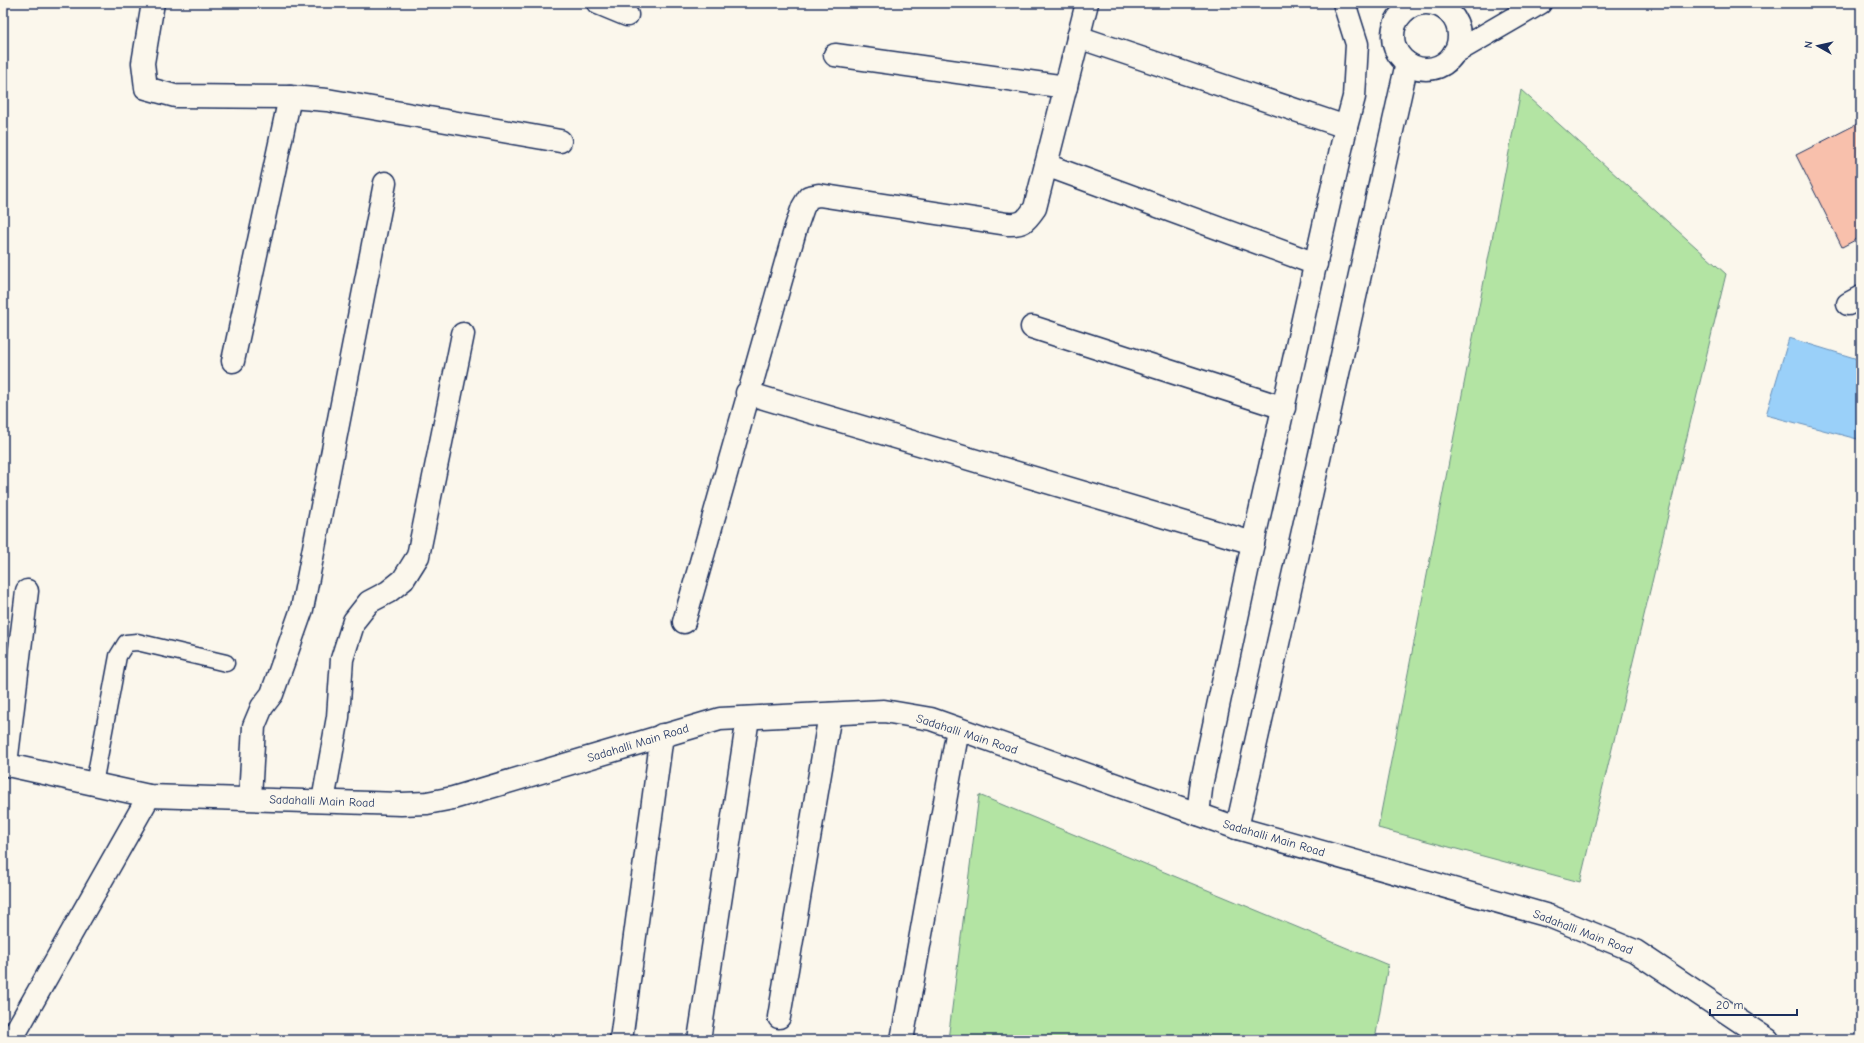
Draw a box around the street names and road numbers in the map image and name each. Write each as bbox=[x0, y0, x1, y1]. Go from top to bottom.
street label: Sadahalli Main Road bbox=[915, 711, 1019, 757]
street label: Sadahalli Main Road bbox=[586, 721, 690, 765]
street label: Sadahalli Main Road bbox=[269, 792, 375, 810]
street label: Sadahalli Main Road bbox=[1221, 817, 1327, 859]
street label: Sadahalli Main Road bbox=[1531, 907, 1635, 957]

